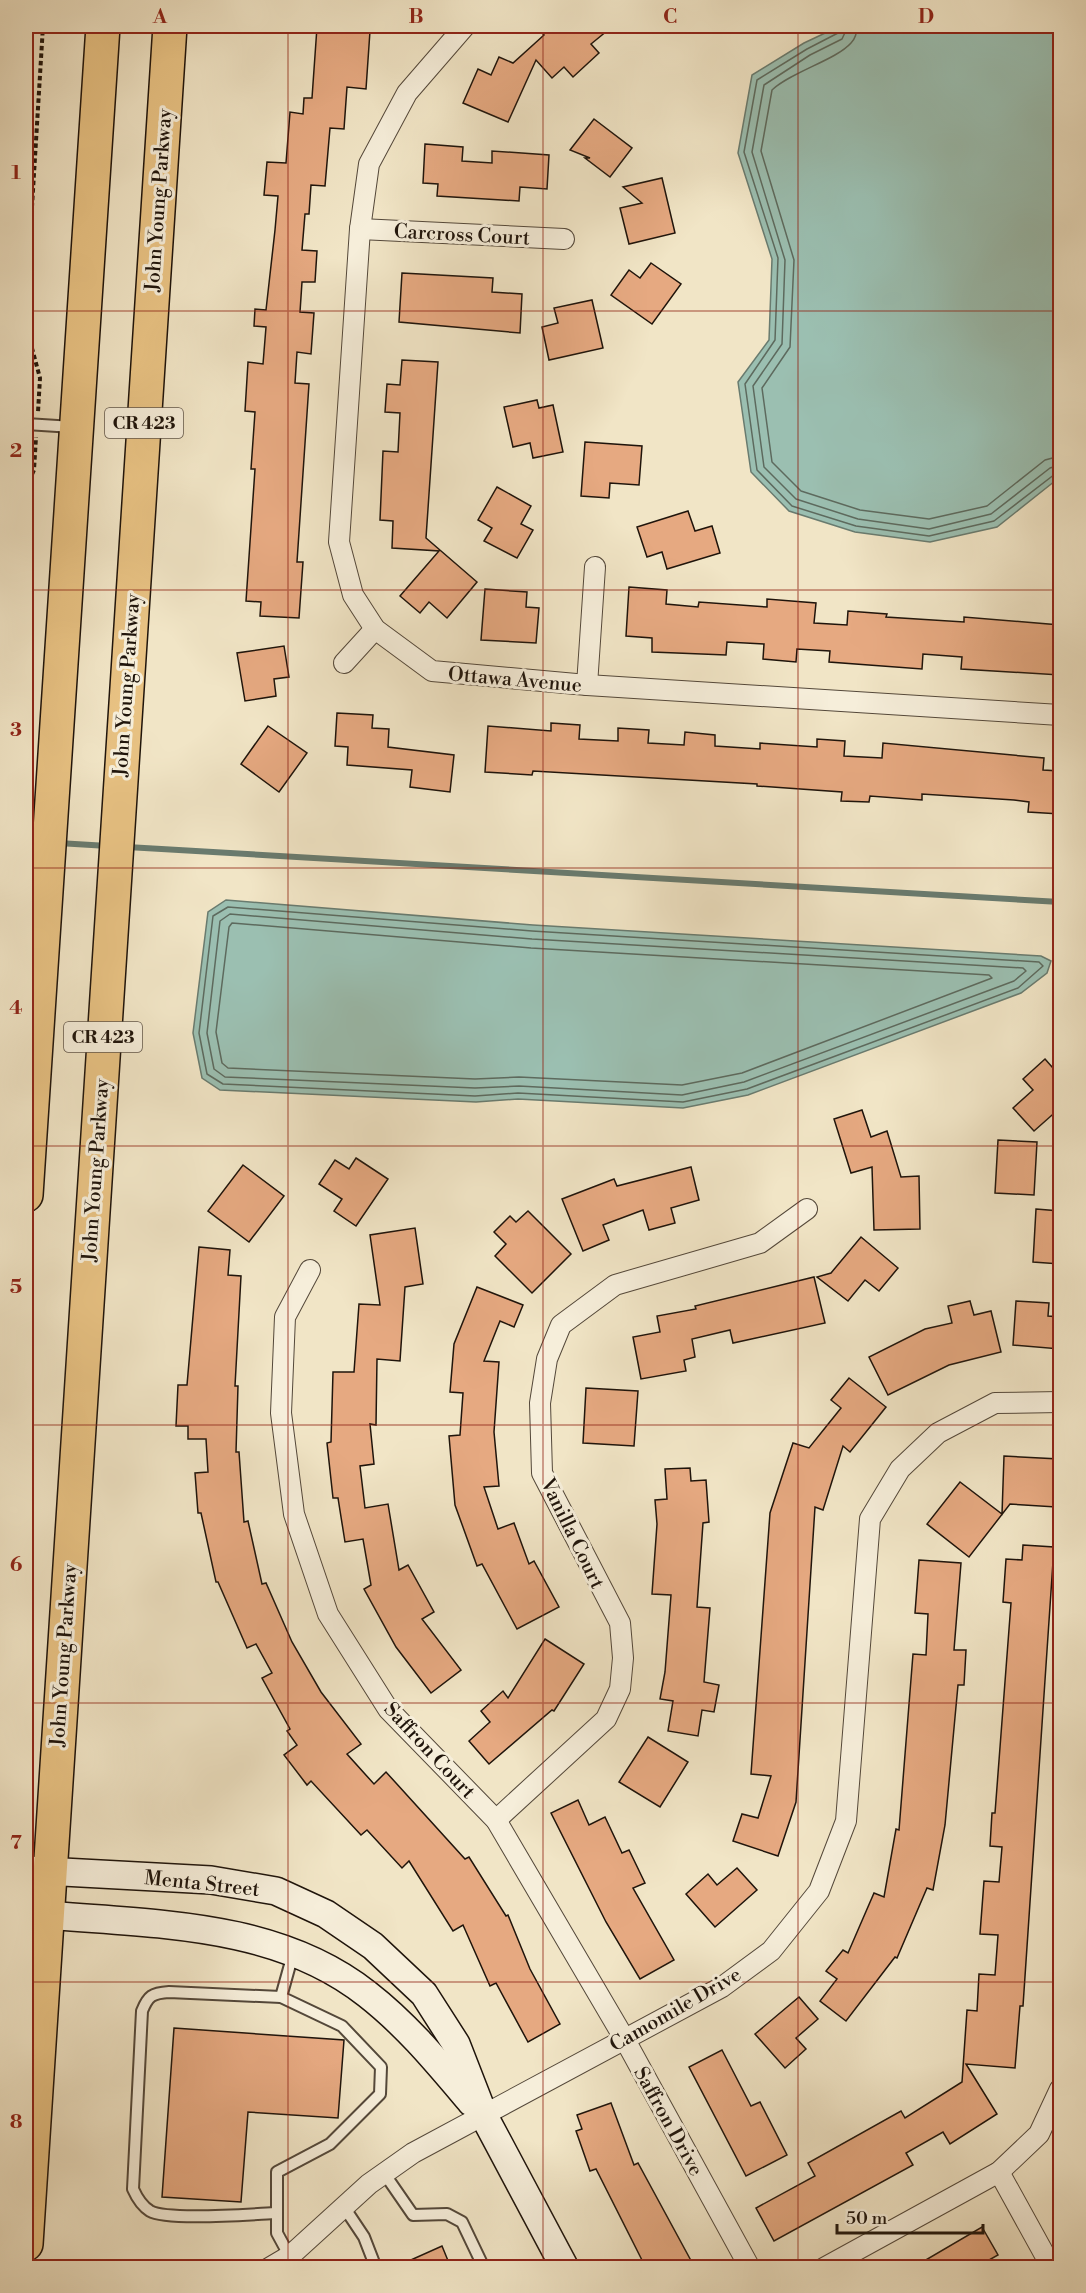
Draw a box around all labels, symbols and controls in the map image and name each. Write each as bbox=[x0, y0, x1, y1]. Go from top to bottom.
text: A bbox=[152, 5, 168, 30]
text: B bbox=[408, 5, 424, 30]
text: C bbox=[663, 5, 677, 30]
text: D bbox=[918, 5, 934, 30]
street label: John Young Parkway bbox=[141, 107, 178, 294]
text: 1 bbox=[11, 161, 21, 186]
street label: Carcross Court bbox=[393, 219, 531, 252]
road number: CR 423 bbox=[105, 408, 183, 438]
text: 2 bbox=[10, 439, 22, 464]
street label: John Young Parkway bbox=[109, 592, 146, 779]
street label: Ottawa Avenue bbox=[447, 662, 583, 699]
text: 3 bbox=[10, 718, 22, 743]
text: 4 bbox=[9, 996, 23, 1021]
road number: CR 423 bbox=[64, 1022, 142, 1052]
street label: John Young Parkway bbox=[78, 1077, 115, 1264]
text: 5 bbox=[10, 1275, 22, 1300]
street label: Vanilla Court bbox=[534, 1473, 609, 1593]
text: 6 bbox=[10, 1553, 23, 1578]
street label: John Young Parkway bbox=[46, 1562, 83, 1749]
street label: Saffron Court bbox=[378, 1698, 480, 1804]
text: 7 bbox=[10, 1831, 22, 1856]
street label: Menta Street bbox=[143, 1866, 261, 1903]
street label: Camomile Drive bbox=[605, 1963, 746, 2058]
street label: Saffron Drive bbox=[627, 2063, 708, 2181]
text: 8 bbox=[10, 2110, 23, 2135]
scale bar bbox=[837, 2197, 982, 2235]
text: 50 m bbox=[846, 2207, 888, 2230]

